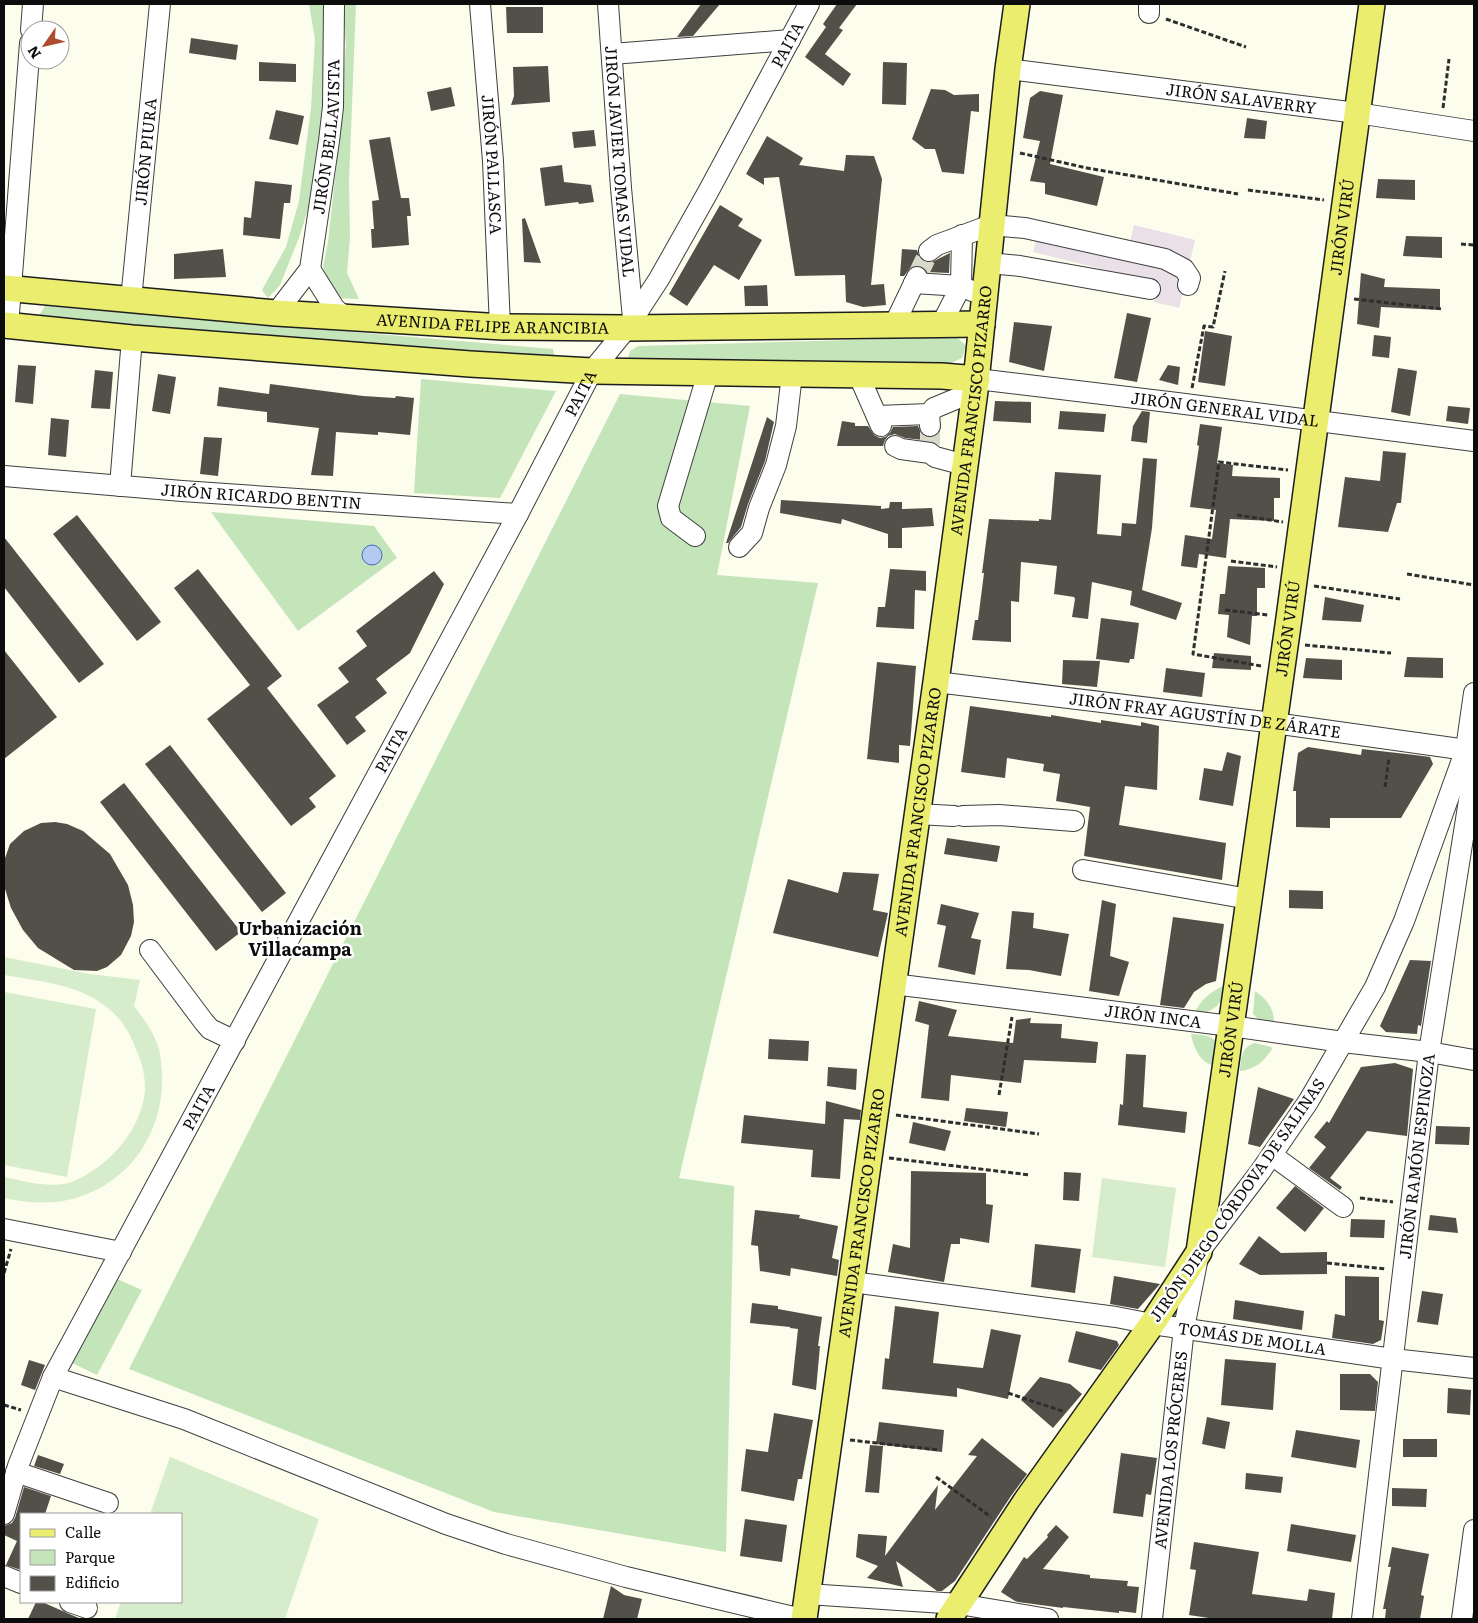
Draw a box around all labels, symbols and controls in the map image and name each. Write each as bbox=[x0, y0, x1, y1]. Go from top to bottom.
street label: PAITA bbox=[764, 17, 809, 71]
north arrow bbox=[20, 20, 70, 70]
text: N bbox=[22, 42, 45, 63]
street label: JIRÓN JAVIER TOMAS VIDAL bbox=[600, 45, 642, 278]
street label: JIRÓN BELLAVISTA bbox=[305, 59, 344, 216]
street label: JIRÓN SALAVERRY bbox=[1165, 76, 1319, 119]
street label: JIRÓN PALLASCA bbox=[477, 94, 509, 235]
street label: JIRÓN PIURA bbox=[127, 97, 162, 206]
street label: JIRÓN VIRÚ bbox=[1322, 177, 1359, 277]
street label: AVENIDA FRANCISCO PIZARRO bbox=[943, 284, 997, 537]
street label: AVENIDA FELIPE ARANCIBIA bbox=[375, 306, 609, 339]
street label: PAITA bbox=[558, 365, 602, 420]
street label: JIRÓN GENERAL VIDAL bbox=[1130, 385, 1321, 432]
street label: JIRÓN RICARDO BENTIN bbox=[160, 476, 362, 514]
street label: JIRÓN VIRÚ bbox=[1268, 578, 1305, 678]
street label: AVENIDA FRANCISCO PIZARRO bbox=[887, 685, 946, 938]
street label: JIRÓN FRAY AGUSTÍN DE ZÁRATE bbox=[1068, 685, 1342, 743]
street label: PAITA bbox=[368, 722, 412, 777]
district label: Urbanización Villacampa bbox=[238, 914, 362, 962]
street label: JIRÓN VIRÚ bbox=[1211, 979, 1248, 1079]
street label: JIRÓN INCA bbox=[1103, 997, 1203, 1033]
street label: JIRÓN RAMÓN ESPINOZA bbox=[1392, 1052, 1440, 1260]
street label: JIRÓN DIEGO CÓRDOVA DE SALINAS bbox=[1143, 1073, 1330, 1326]
street label: PAITA bbox=[175, 1079, 220, 1134]
street label: AVENIDA FRANCISCO PIZARRO bbox=[831, 1087, 890, 1339]
street label: TOMÁS DE MOLLA bbox=[1176, 1315, 1328, 1360]
street label: AVENIDA LOS PRÓCERES bbox=[1147, 1350, 1192, 1550]
legend bbox=[20, 1513, 182, 1603]
text: Calle bbox=[65, 1520, 101, 1543]
text: Parque bbox=[65, 1545, 115, 1568]
text: Edificio bbox=[65, 1570, 120, 1593]

